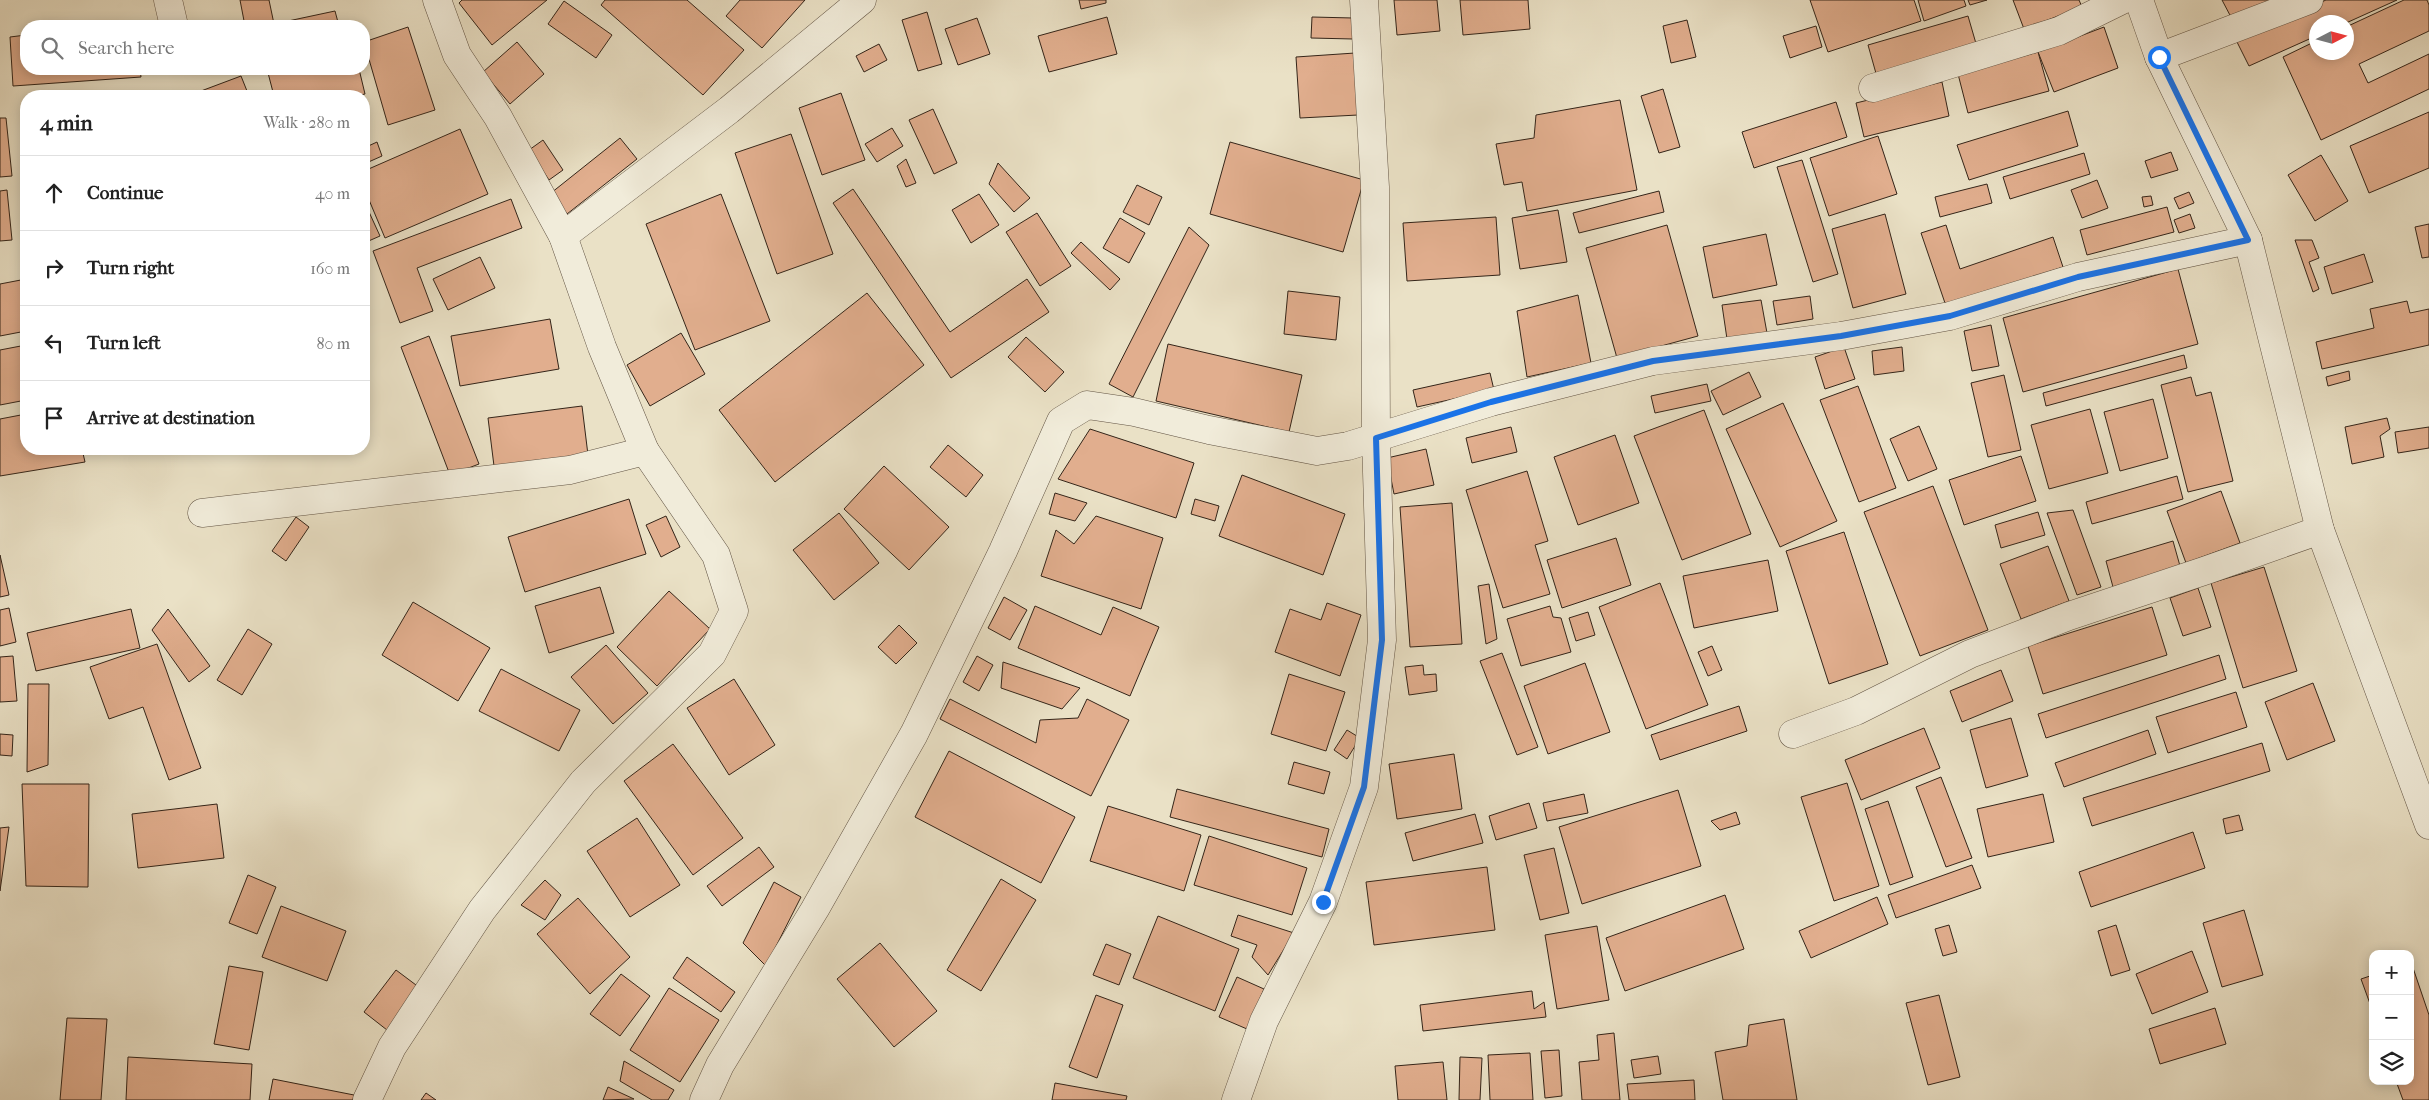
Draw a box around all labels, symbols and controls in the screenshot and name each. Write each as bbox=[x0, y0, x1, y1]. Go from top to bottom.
north arrow bbox=[2309, 15, 2354, 60]
search box bbox=[20, 20, 370, 75]
icon: search bbox=[38, 34, 66, 62]
text: Search here bbox=[78, 37, 174, 59]
route start bbox=[2148, 46, 2171, 69]
text: 4 min bbox=[40, 111, 93, 135]
text: Walk · 280 m bbox=[263, 113, 350, 132]
icon: ahead bbox=[40, 179, 68, 207]
text: Continue bbox=[87, 182, 163, 204]
text: 40 m bbox=[315, 184, 350, 203]
icon: right bbox=[40, 254, 68, 282]
text: Turn right bbox=[87, 257, 174, 279]
text: 160 m bbox=[310, 259, 350, 278]
icon: left bbox=[40, 329, 68, 357]
text: Turn left bbox=[87, 332, 161, 354]
text: 80 m bbox=[316, 334, 350, 353]
icon: arrive bbox=[40, 404, 68, 432]
text: Arrive at destination bbox=[87, 407, 255, 429]
route end bbox=[1312, 891, 1335, 914]
map controls bbox=[2369, 950, 2414, 1085]
button: + bbox=[2369, 950, 2414, 995]
button: − bbox=[2369, 995, 2414, 1040]
button: layers bbox=[2369, 1040, 2414, 1085]

